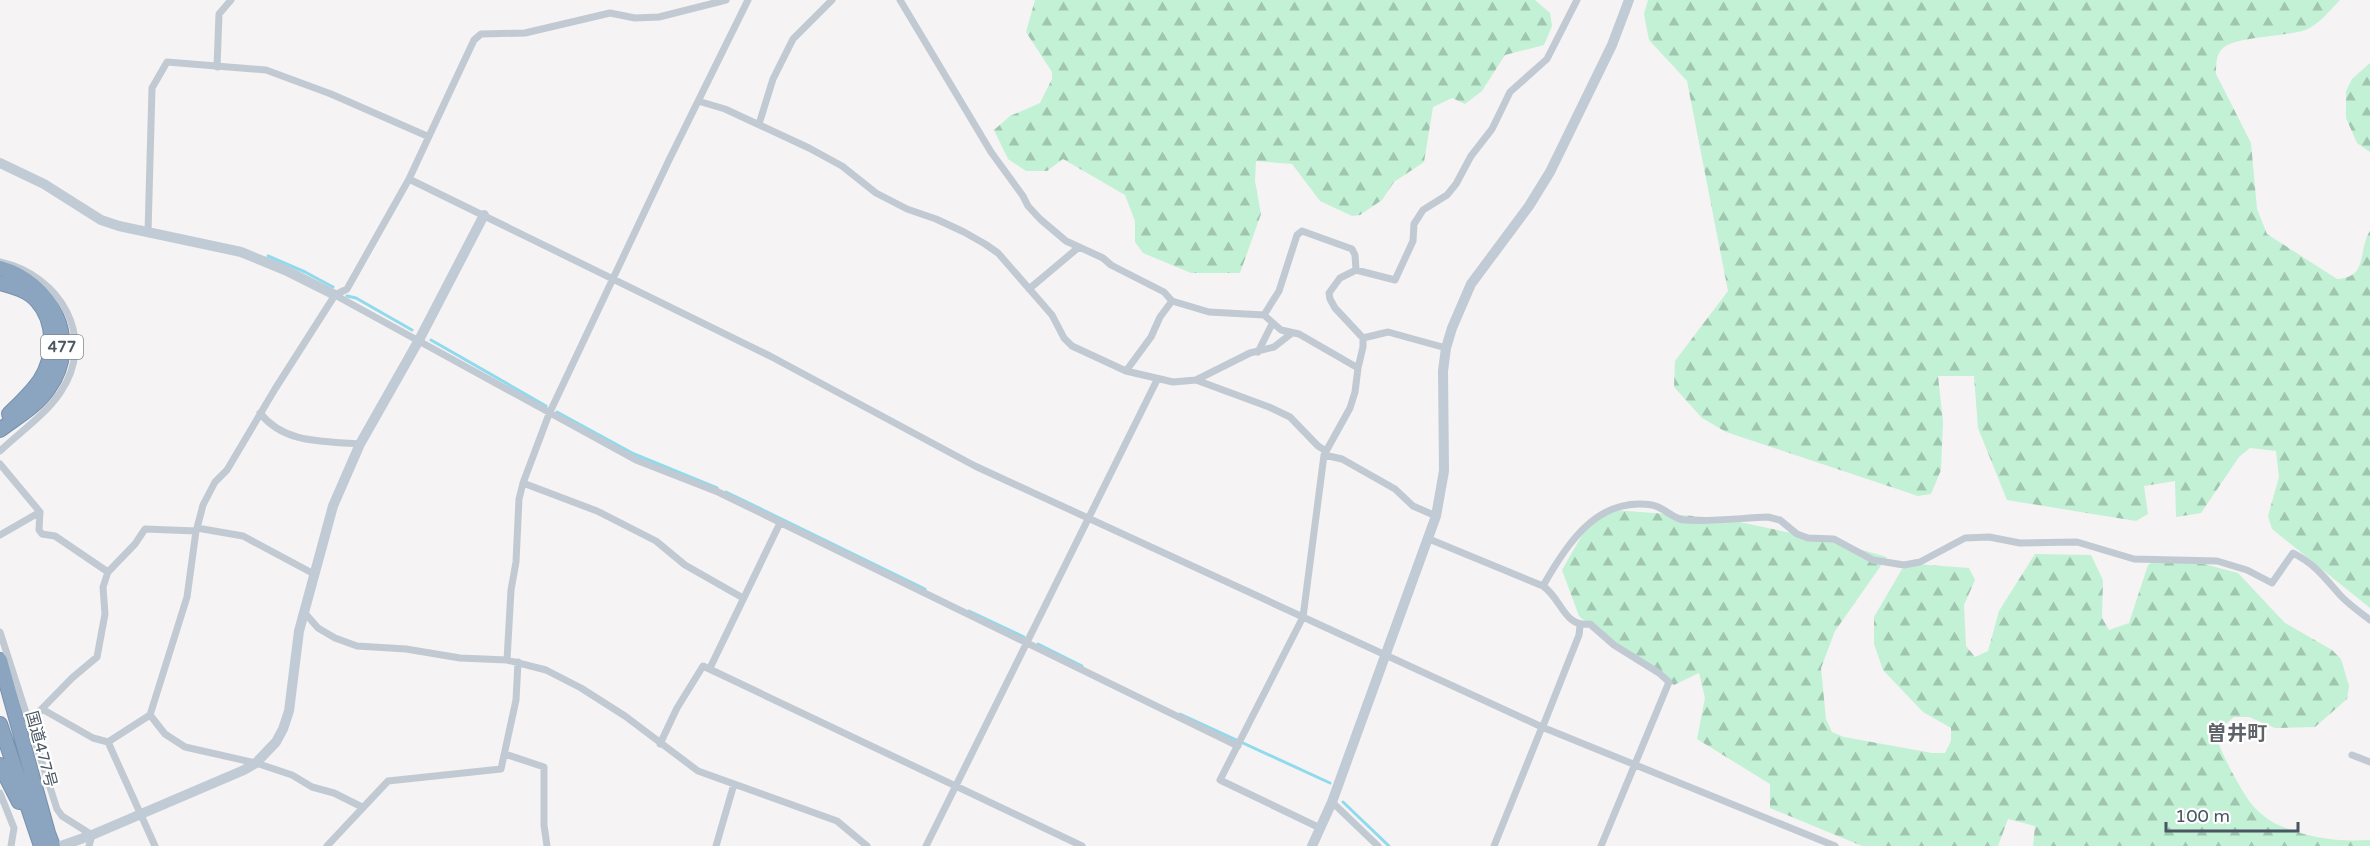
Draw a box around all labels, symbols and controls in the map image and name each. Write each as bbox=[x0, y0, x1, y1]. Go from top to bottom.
road number: 477 bbox=[41, 335, 83, 359]
street label: 国道477号 bbox=[21, 709, 61, 790]
district label: 曽井町 bbox=[2207, 722, 2267, 746]
scale bar bbox=[2166, 795, 2298, 833]
text: 100 m bbox=[2175, 805, 2230, 827]

